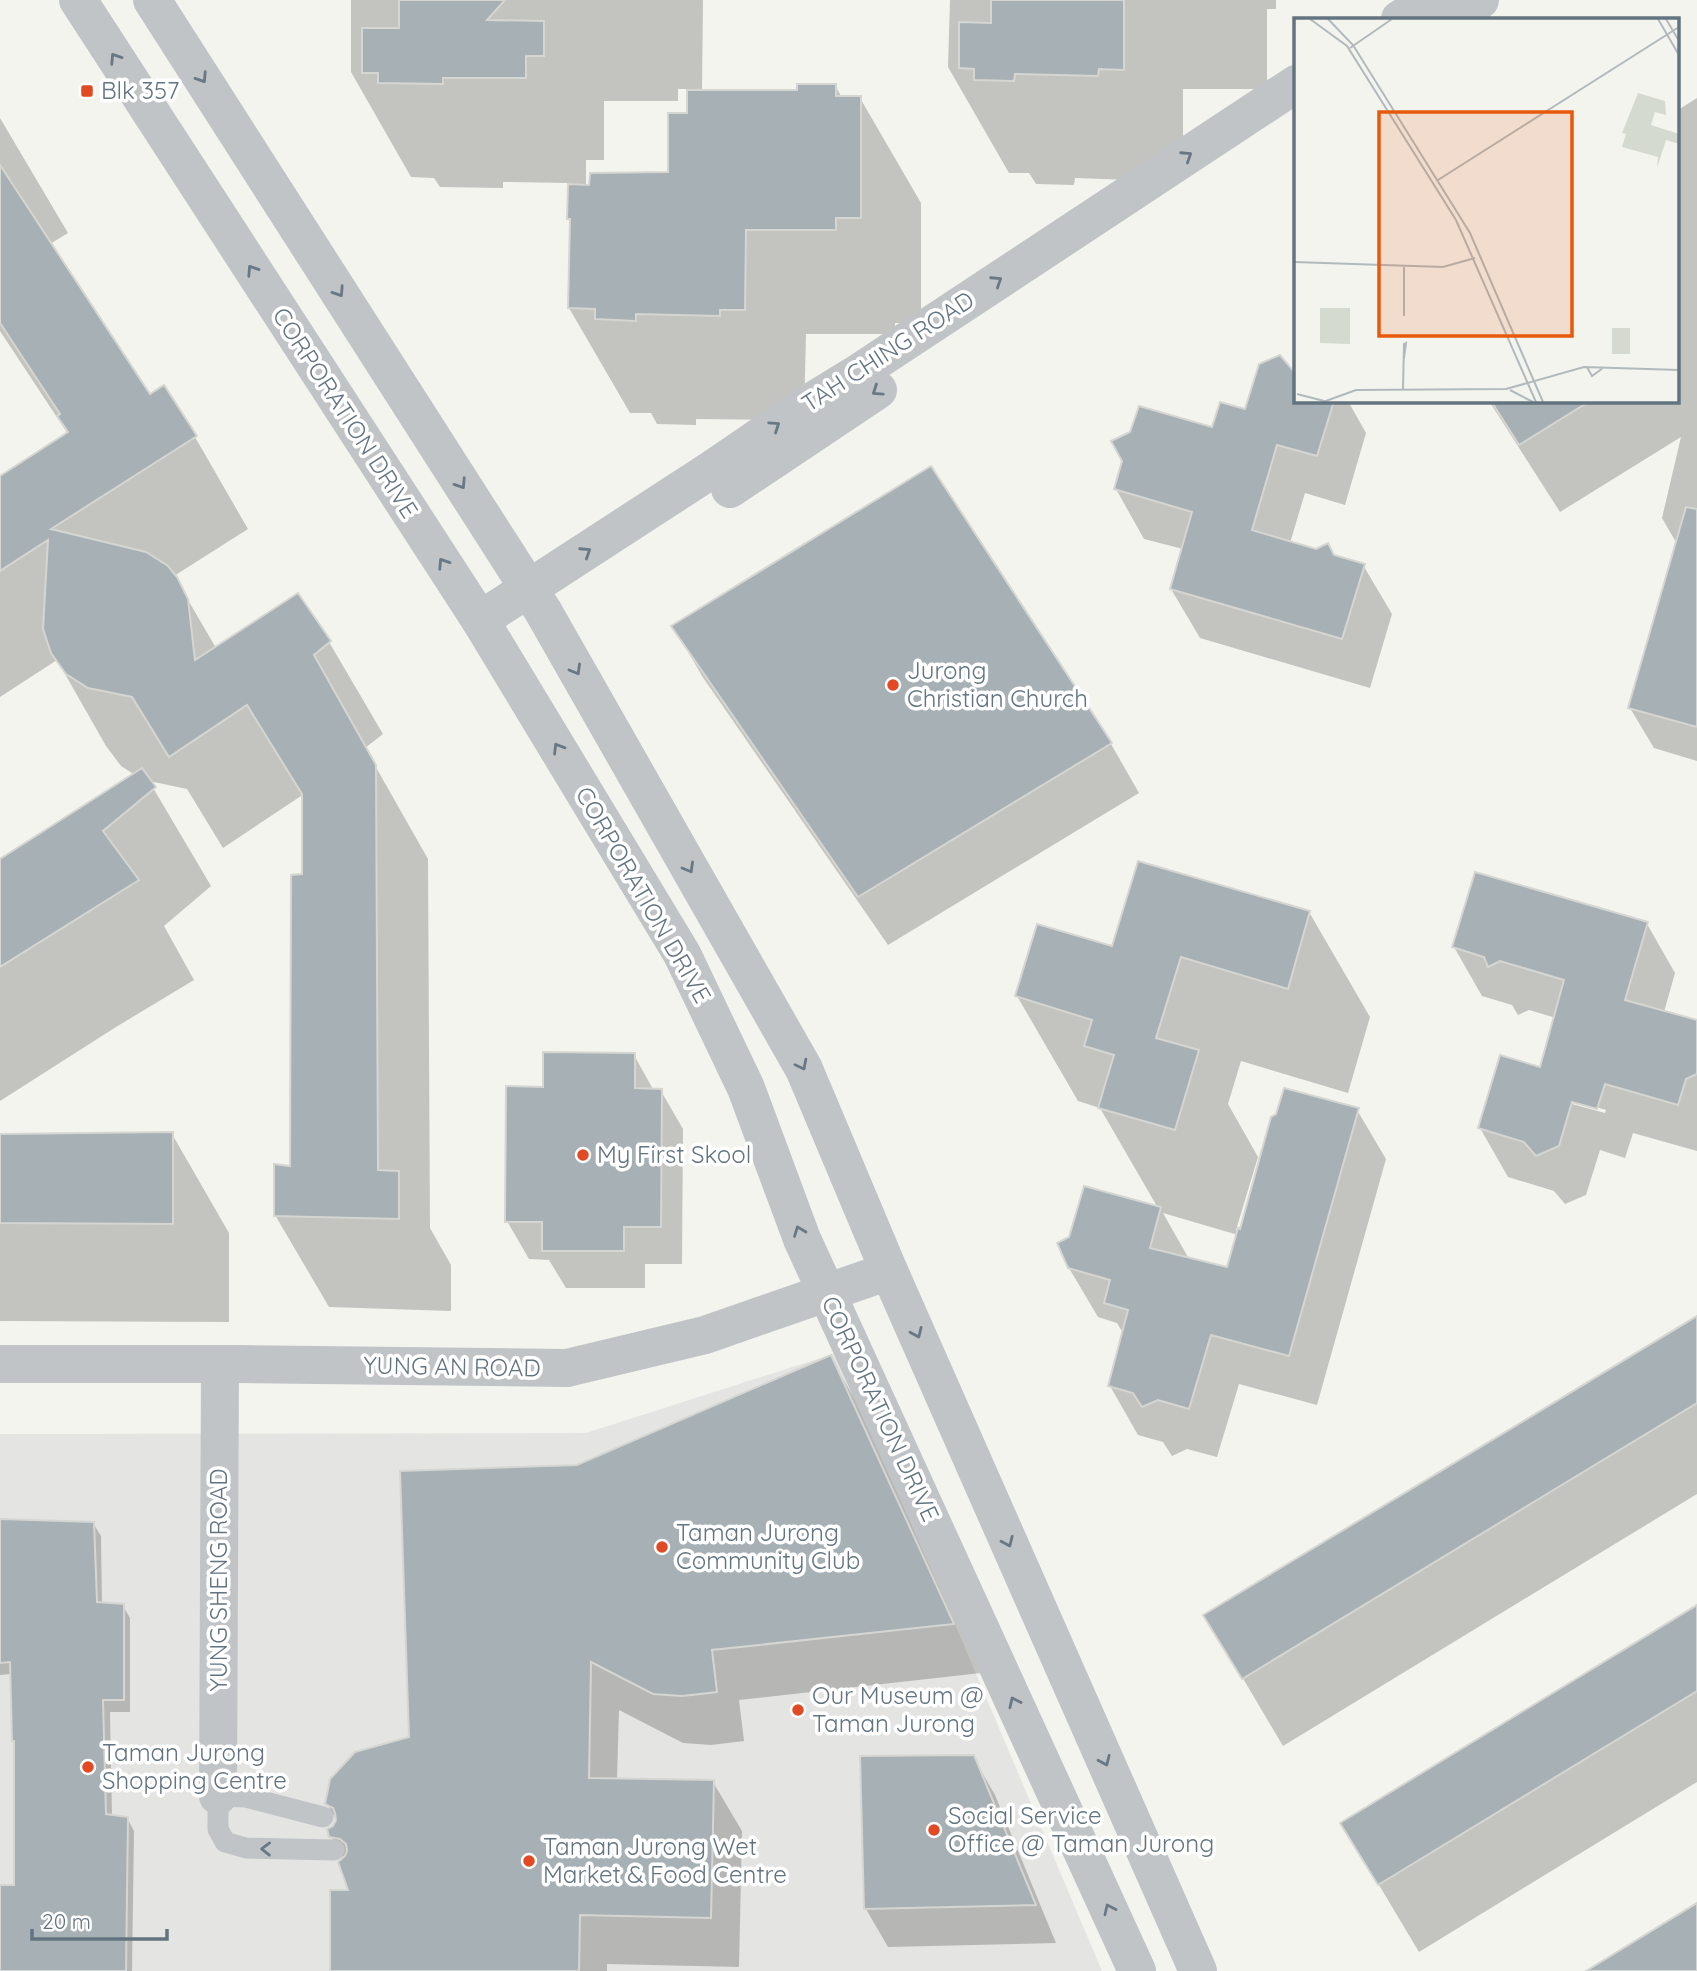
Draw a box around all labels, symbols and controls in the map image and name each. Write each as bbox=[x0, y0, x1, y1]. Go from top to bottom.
inset map bbox=[1294, 18, 1680, 402]
one-way arrow bbox=[111, 53, 124, 66]
one-way arrow bbox=[193, 70, 206, 83]
place label: Blk 357 bbox=[101, 75, 179, 105]
marker: Blk 357 bbox=[79, 83, 95, 99]
one-way arrow bbox=[1179, 152, 1192, 165]
one-way arrow bbox=[248, 264, 261, 277]
one-way arrow bbox=[989, 277, 1002, 290]
one-way arrow bbox=[330, 284, 343, 297]
street label: TAH CHING ROAD bbox=[796, 284, 979, 418]
street label: CORPORATION DRIVE bbox=[267, 302, 425, 523]
one-way arrow bbox=[871, 383, 884, 396]
one-way arrow bbox=[767, 422, 780, 434]
one-way arrow bbox=[453, 476, 466, 489]
one-way arrow bbox=[578, 548, 591, 560]
one-way arrow bbox=[439, 558, 451, 571]
place label: Jurong Christian Church bbox=[907, 655, 1088, 713]
one-way arrow bbox=[568, 662, 581, 675]
marker: Jurong Christian Church bbox=[885, 677, 901, 693]
one-way arrow bbox=[553, 743, 566, 756]
street label: CORPORATION DRIVE bbox=[570, 781, 718, 1008]
one-way arrow bbox=[681, 860, 694, 873]
one-way arrow bbox=[793, 1058, 807, 1070]
place label: My First Skool bbox=[597, 1139, 751, 1169]
marker: My First Skool bbox=[575, 1147, 591, 1163]
one-way arrow bbox=[793, 1226, 807, 1238]
street label: CORPORATION DRIVE bbox=[816, 1291, 946, 1526]
one-way arrow bbox=[909, 1326, 923, 1339]
street label: YUNG AN ROAD bbox=[363, 1349, 541, 1383]
street label: YUNG SHENG ROAD bbox=[203, 1469, 233, 1691]
place label: Taman Jurong Community Club bbox=[676, 1517, 860, 1575]
one-way arrow bbox=[1000, 1535, 1014, 1547]
marker: Taman Jurong Community Club bbox=[654, 1539, 670, 1555]
place label: Our Museum @ Taman Jurong bbox=[812, 1680, 984, 1738]
one-way arrow bbox=[1008, 1697, 1022, 1710]
marker: Our Museum @ Taman Jurong bbox=[790, 1702, 806, 1718]
place label: Taman Jurong Shopping Centre bbox=[102, 1737, 287, 1795]
one-way arrow bbox=[1097, 1754, 1111, 1766]
marker: Taman Jurong Shopping Centre bbox=[80, 1759, 96, 1775]
place label: Social Service Office @ Taman Jurong bbox=[948, 1800, 1214, 1858]
marker: Social Service Office @ Taman Jurong bbox=[926, 1822, 942, 1838]
place label: Taman Jurong Wet Market & Food Centre bbox=[543, 1831, 787, 1889]
one-way arrow bbox=[260, 1841, 271, 1856]
marker: Taman Jurong Wet Market & Food Centre bbox=[521, 1853, 537, 1869]
scale bar bbox=[32, 1898, 166, 1942]
one-way arrow bbox=[1103, 1904, 1117, 1916]
text: 20 m bbox=[42, 1908, 91, 1934]

